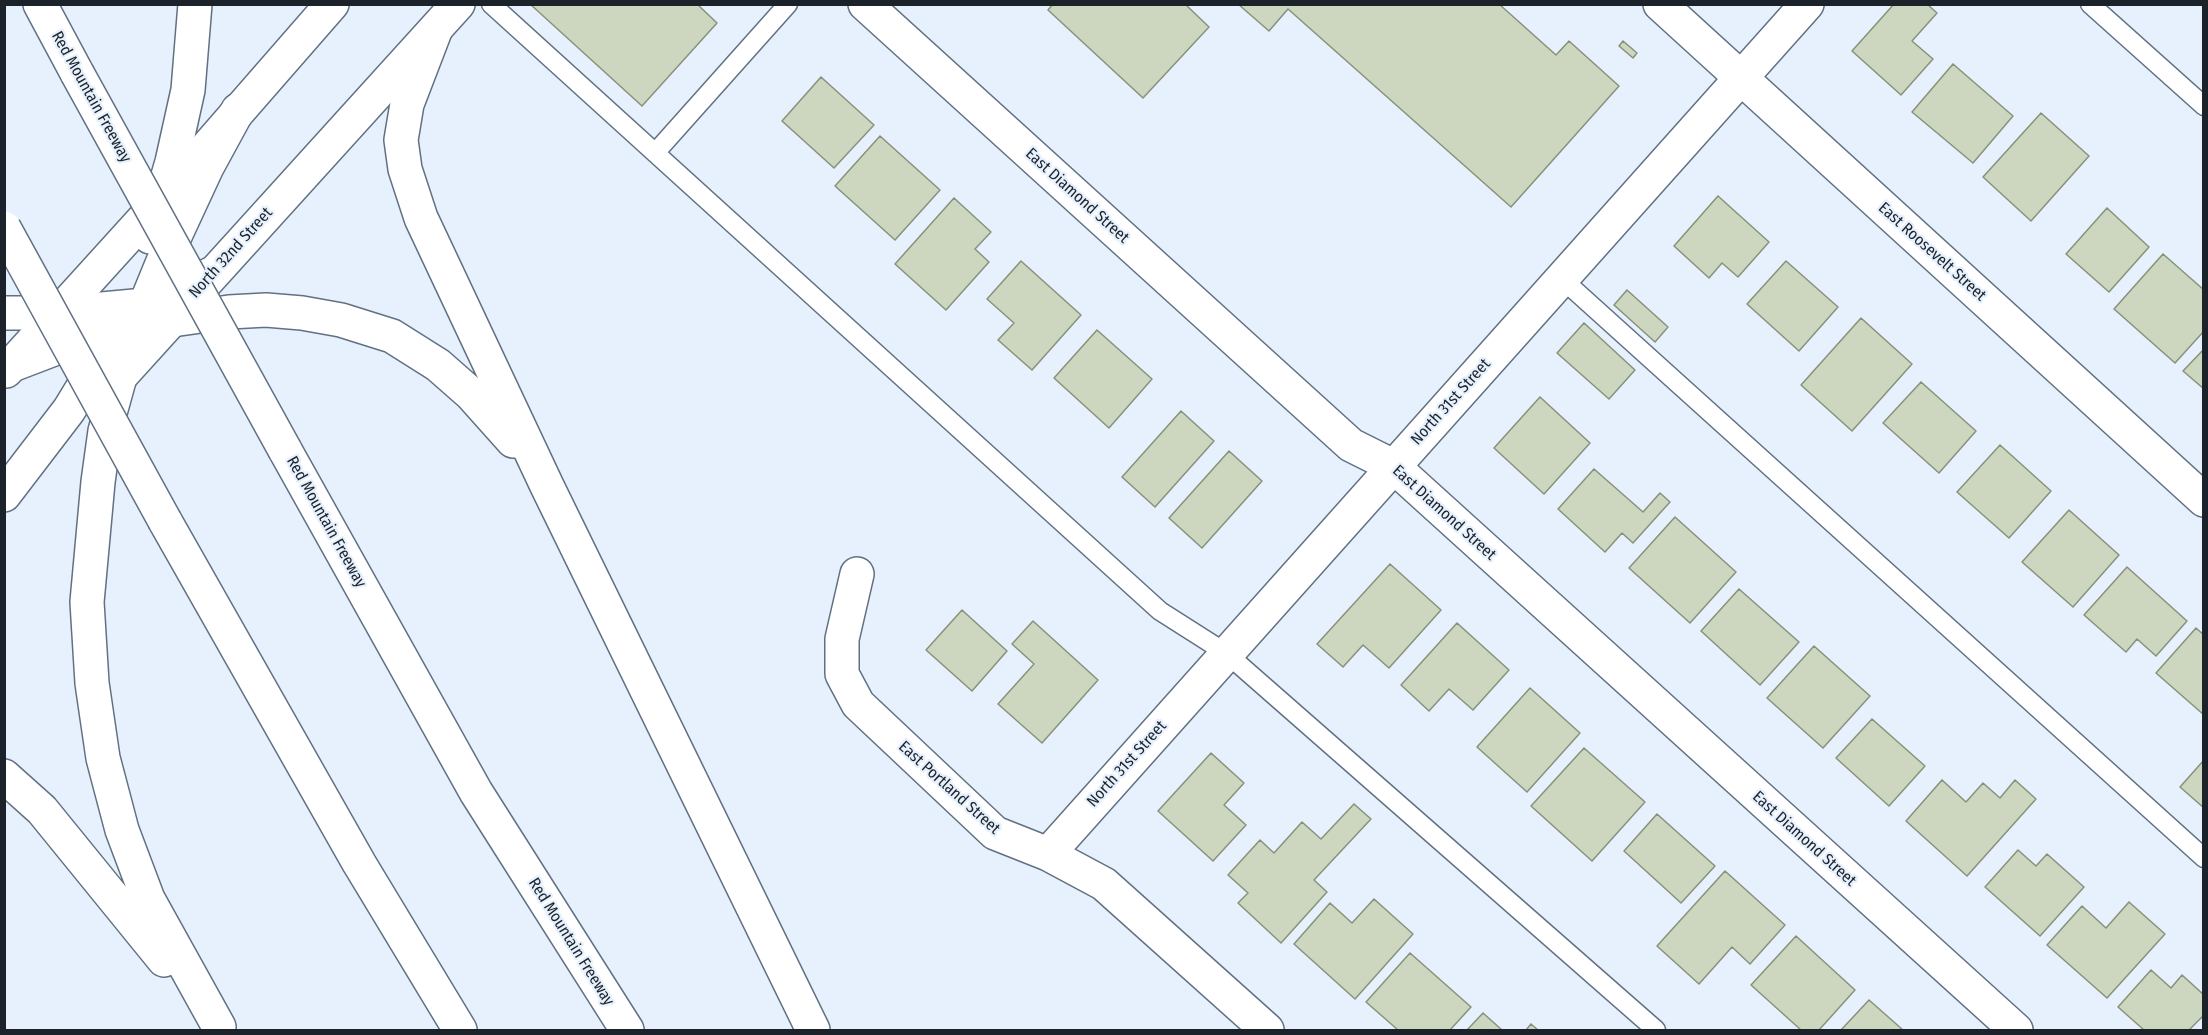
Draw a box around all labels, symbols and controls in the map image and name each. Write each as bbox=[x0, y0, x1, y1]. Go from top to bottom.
street label: Red Mountain Freeway bbox=[47, 28, 135, 166]
street label: East Diamond Street bbox=[1021, 144, 1133, 248]
street label: East Roosevelt Street bbox=[1874, 199, 1990, 305]
street label: North 32nd Street bbox=[185, 204, 277, 302]
street label: North 31st Street bbox=[1407, 355, 1495, 449]
street label: Red Mountain Freeway bbox=[282, 453, 370, 591]
street label: East Diamond Street bbox=[1388, 461, 1500, 565]
street label: North 31st Street bbox=[1083, 717, 1171, 811]
street label: East Portland Street bbox=[894, 737, 1004, 839]
street label: East Diamond Street bbox=[1748, 787, 1860, 891]
street label: Red Mountain Freeway bbox=[524, 875, 618, 1009]

